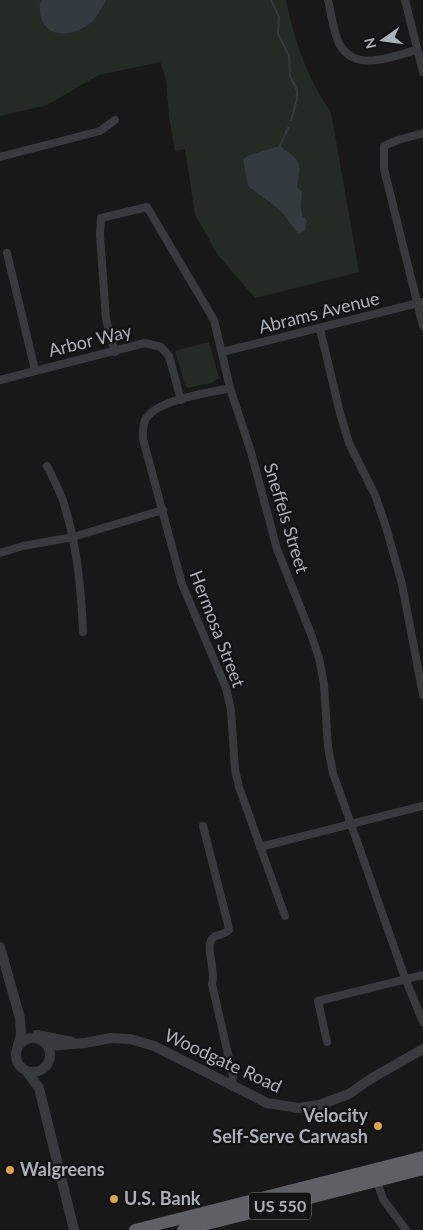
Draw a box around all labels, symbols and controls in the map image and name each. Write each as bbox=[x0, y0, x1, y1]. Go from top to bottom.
north arrow bbox=[358, 15, 408, 65]
text: N bbox=[360, 36, 379, 51]
street label: Abrams Avenue bbox=[256, 286, 381, 338]
street label: Arbor Way bbox=[46, 319, 134, 361]
street label: Sneffels Street bbox=[260, 460, 314, 576]
street label: Hermosa Street bbox=[186, 567, 250, 691]
street label: Woodgate Road bbox=[161, 1023, 286, 1097]
place label: Velocity Self-Serve Carwash bbox=[212, 1104, 369, 1147]
marker: Velocity Self-Serve Carwash bbox=[372, 1120, 384, 1132]
place label: Walgreens bbox=[20, 1158, 105, 1180]
marker: Walgreens bbox=[4, 1164, 16, 1176]
place label: U.S. Bank bbox=[124, 1187, 201, 1209]
road number: US 550 bbox=[249, 1192, 311, 1220]
marker: U.S. Bank bbox=[108, 1193, 120, 1205]

